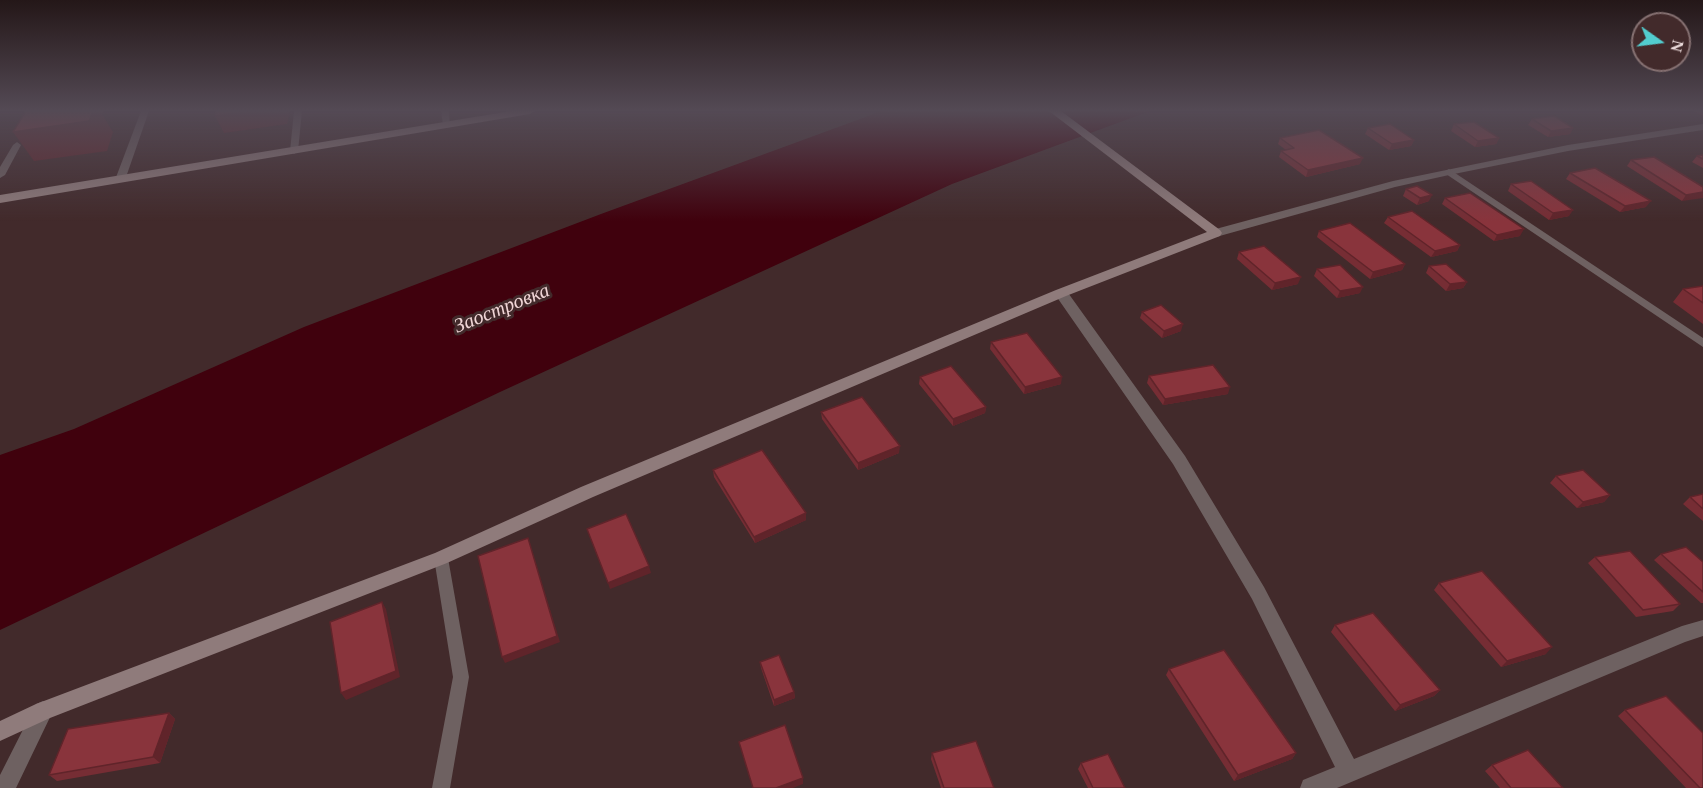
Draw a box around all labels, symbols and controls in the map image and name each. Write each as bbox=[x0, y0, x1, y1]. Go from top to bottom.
north arrow bbox=[1631, 12, 1691, 72]
text: N bbox=[1667, 38, 1687, 54]
water label: Заостровка bbox=[451, 279, 553, 339]

